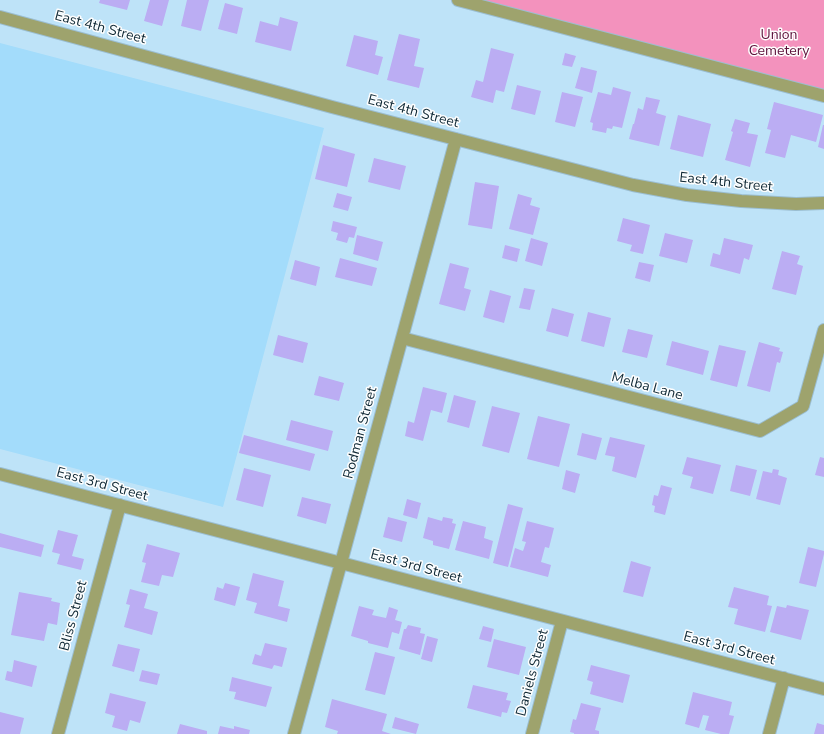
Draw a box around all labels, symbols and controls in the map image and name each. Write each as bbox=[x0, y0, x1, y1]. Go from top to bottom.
street label: East 4th Street bbox=[53, 8, 147, 48]
park label: Union Cemetery bbox=[749, 28, 809, 60]
street label: East 4th Street bbox=[366, 92, 460, 132]
street label: East 4th Street bbox=[679, 170, 773, 196]
street label: Melba Lane bbox=[609, 369, 685, 405]
street label: Rodman Street bbox=[341, 385, 381, 481]
street label: East 3rd Street bbox=[54, 465, 150, 505]
street label: East 3rd Street bbox=[368, 547, 464, 587]
street label: Bliss Street bbox=[57, 579, 91, 653]
street label: Daniels Street bbox=[513, 628, 553, 718]
street label: East 3rd Street bbox=[681, 629, 777, 669]

